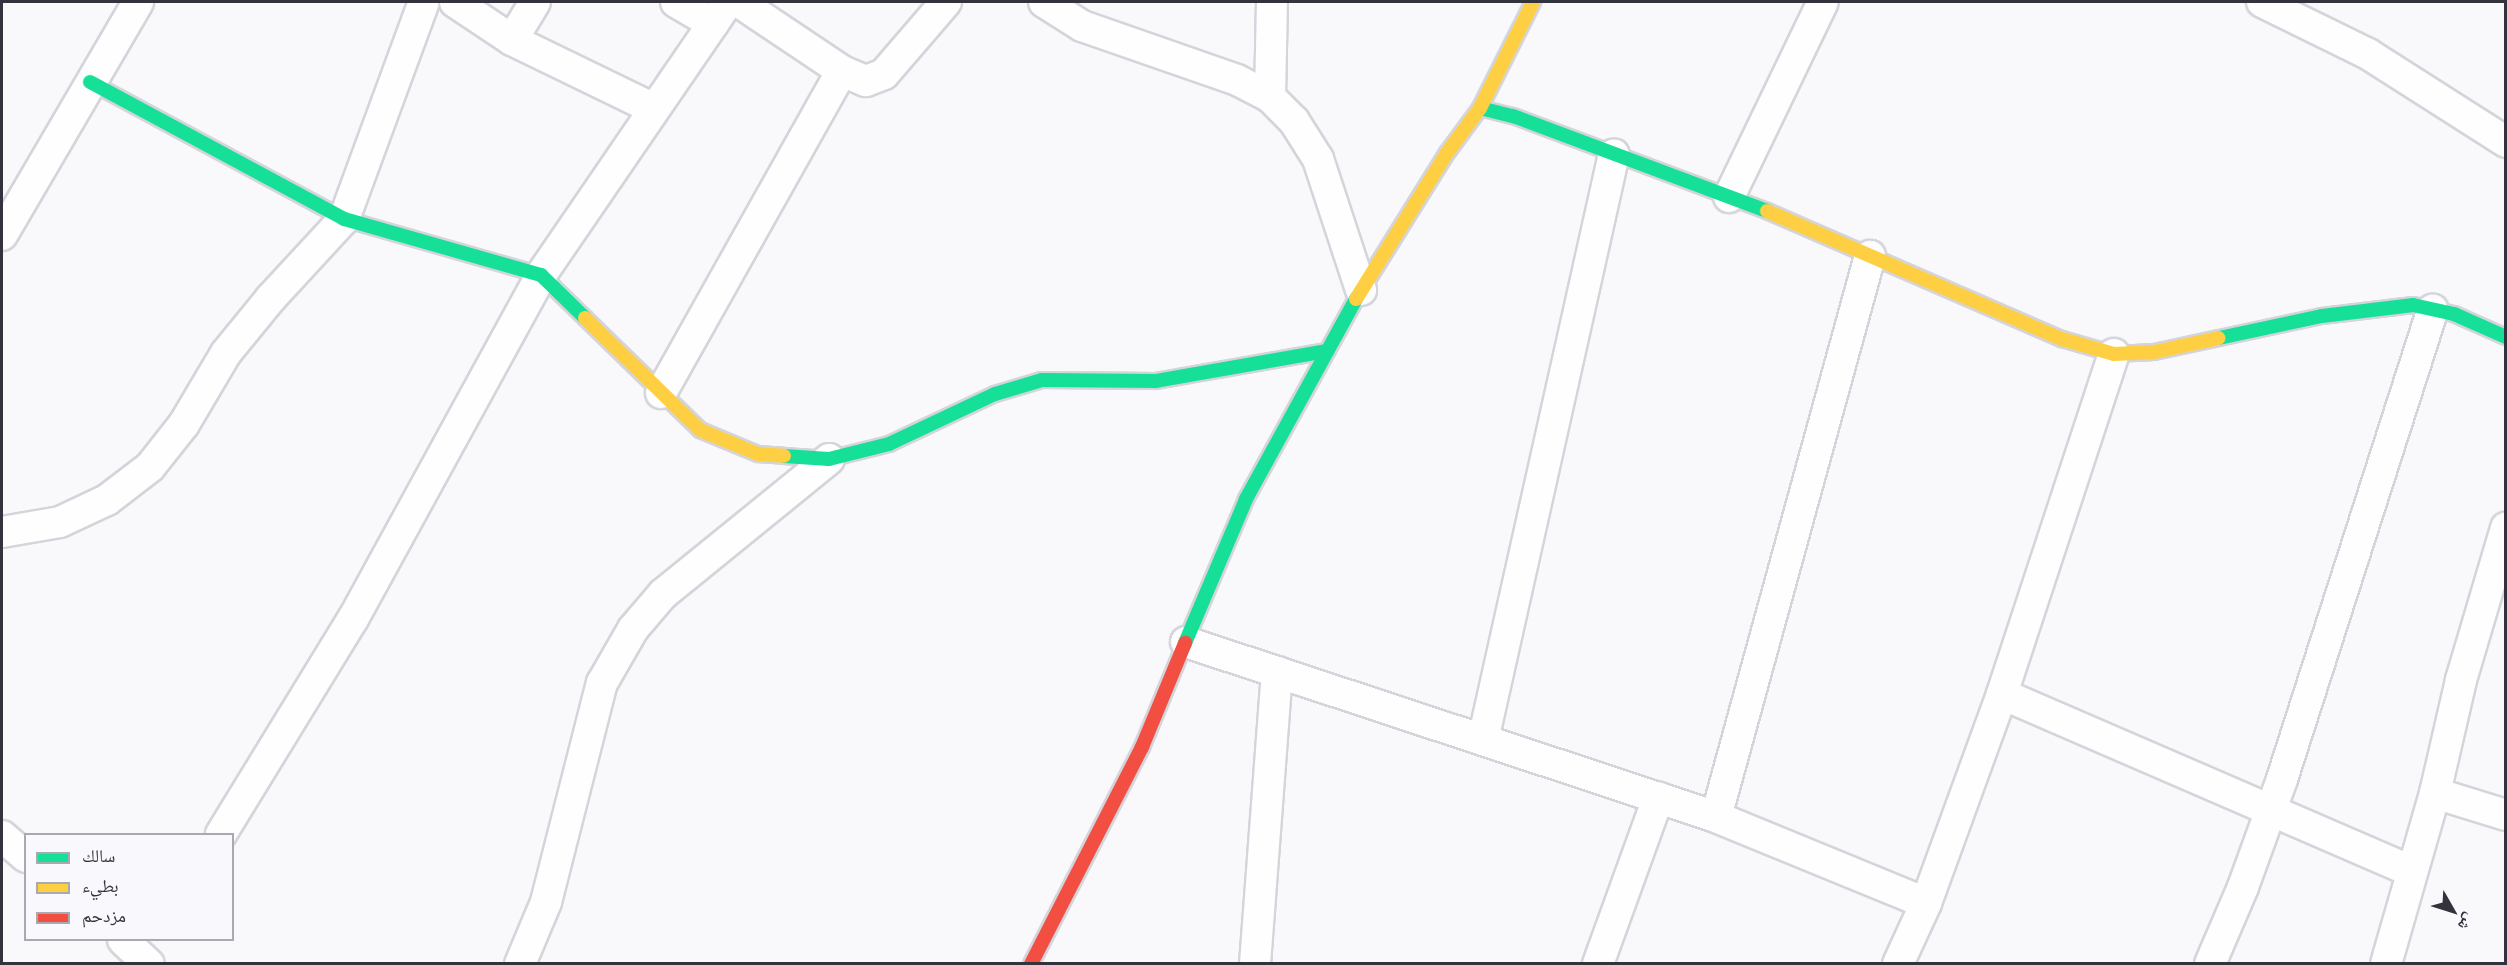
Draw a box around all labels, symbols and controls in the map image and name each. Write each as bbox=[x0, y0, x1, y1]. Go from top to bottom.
legend bbox=[24, 833, 234, 941]
text: سالك bbox=[82, 844, 115, 866]
text: بطيء bbox=[82, 874, 119, 896]
north arrow bbox=[2423, 881, 2483, 941]
text: مزدحم bbox=[82, 904, 126, 926]
text: ش bbox=[2455, 910, 2480, 935]

